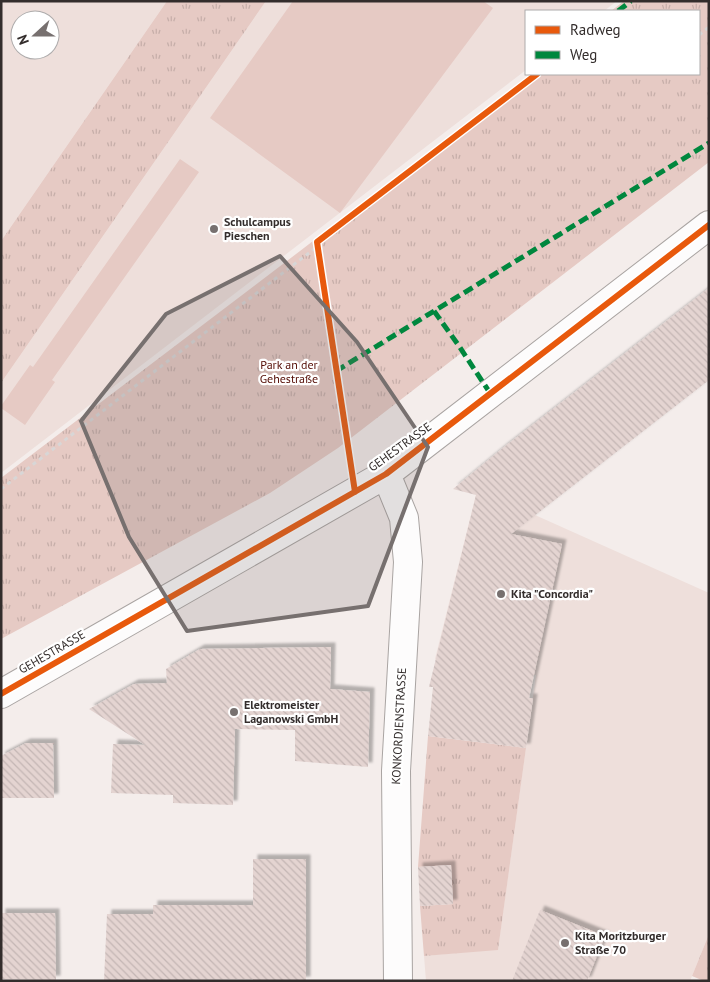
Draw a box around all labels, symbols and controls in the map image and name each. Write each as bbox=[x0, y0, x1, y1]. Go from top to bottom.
north arrow bbox=[10, 10, 60, 60]
legend bbox=[525, 10, 700, 75]
text: Radweg bbox=[570, 20, 621, 39]
text: N bbox=[13, 32, 33, 47]
text: Weg bbox=[570, 45, 597, 64]
place label: Schulcampus Pieschen bbox=[224, 214, 291, 243]
marker: Schulcampus Pieschen bbox=[208, 223, 220, 235]
park label: Park an der Gehestraße bbox=[260, 357, 318, 386]
street label: GEHESTRASSE bbox=[365, 419, 434, 475]
place label: Kita "Concordia" bbox=[511, 586, 593, 601]
marker: Kita "Concordia" bbox=[495, 588, 507, 600]
street label: GEHESTRASSE bbox=[16, 626, 88, 677]
street label: KONKORDIENSTRASSE bbox=[388, 667, 409, 785]
place label: Elektromeister Laganowski GmbH bbox=[244, 697, 338, 726]
marker: Elektromeister Laganowski GmbH bbox=[228, 706, 240, 718]
place label: Kita Moritzburger Straße 70 bbox=[575, 928, 667, 957]
marker: Kita Moritzburger Straße 70 bbox=[559, 937, 571, 949]

